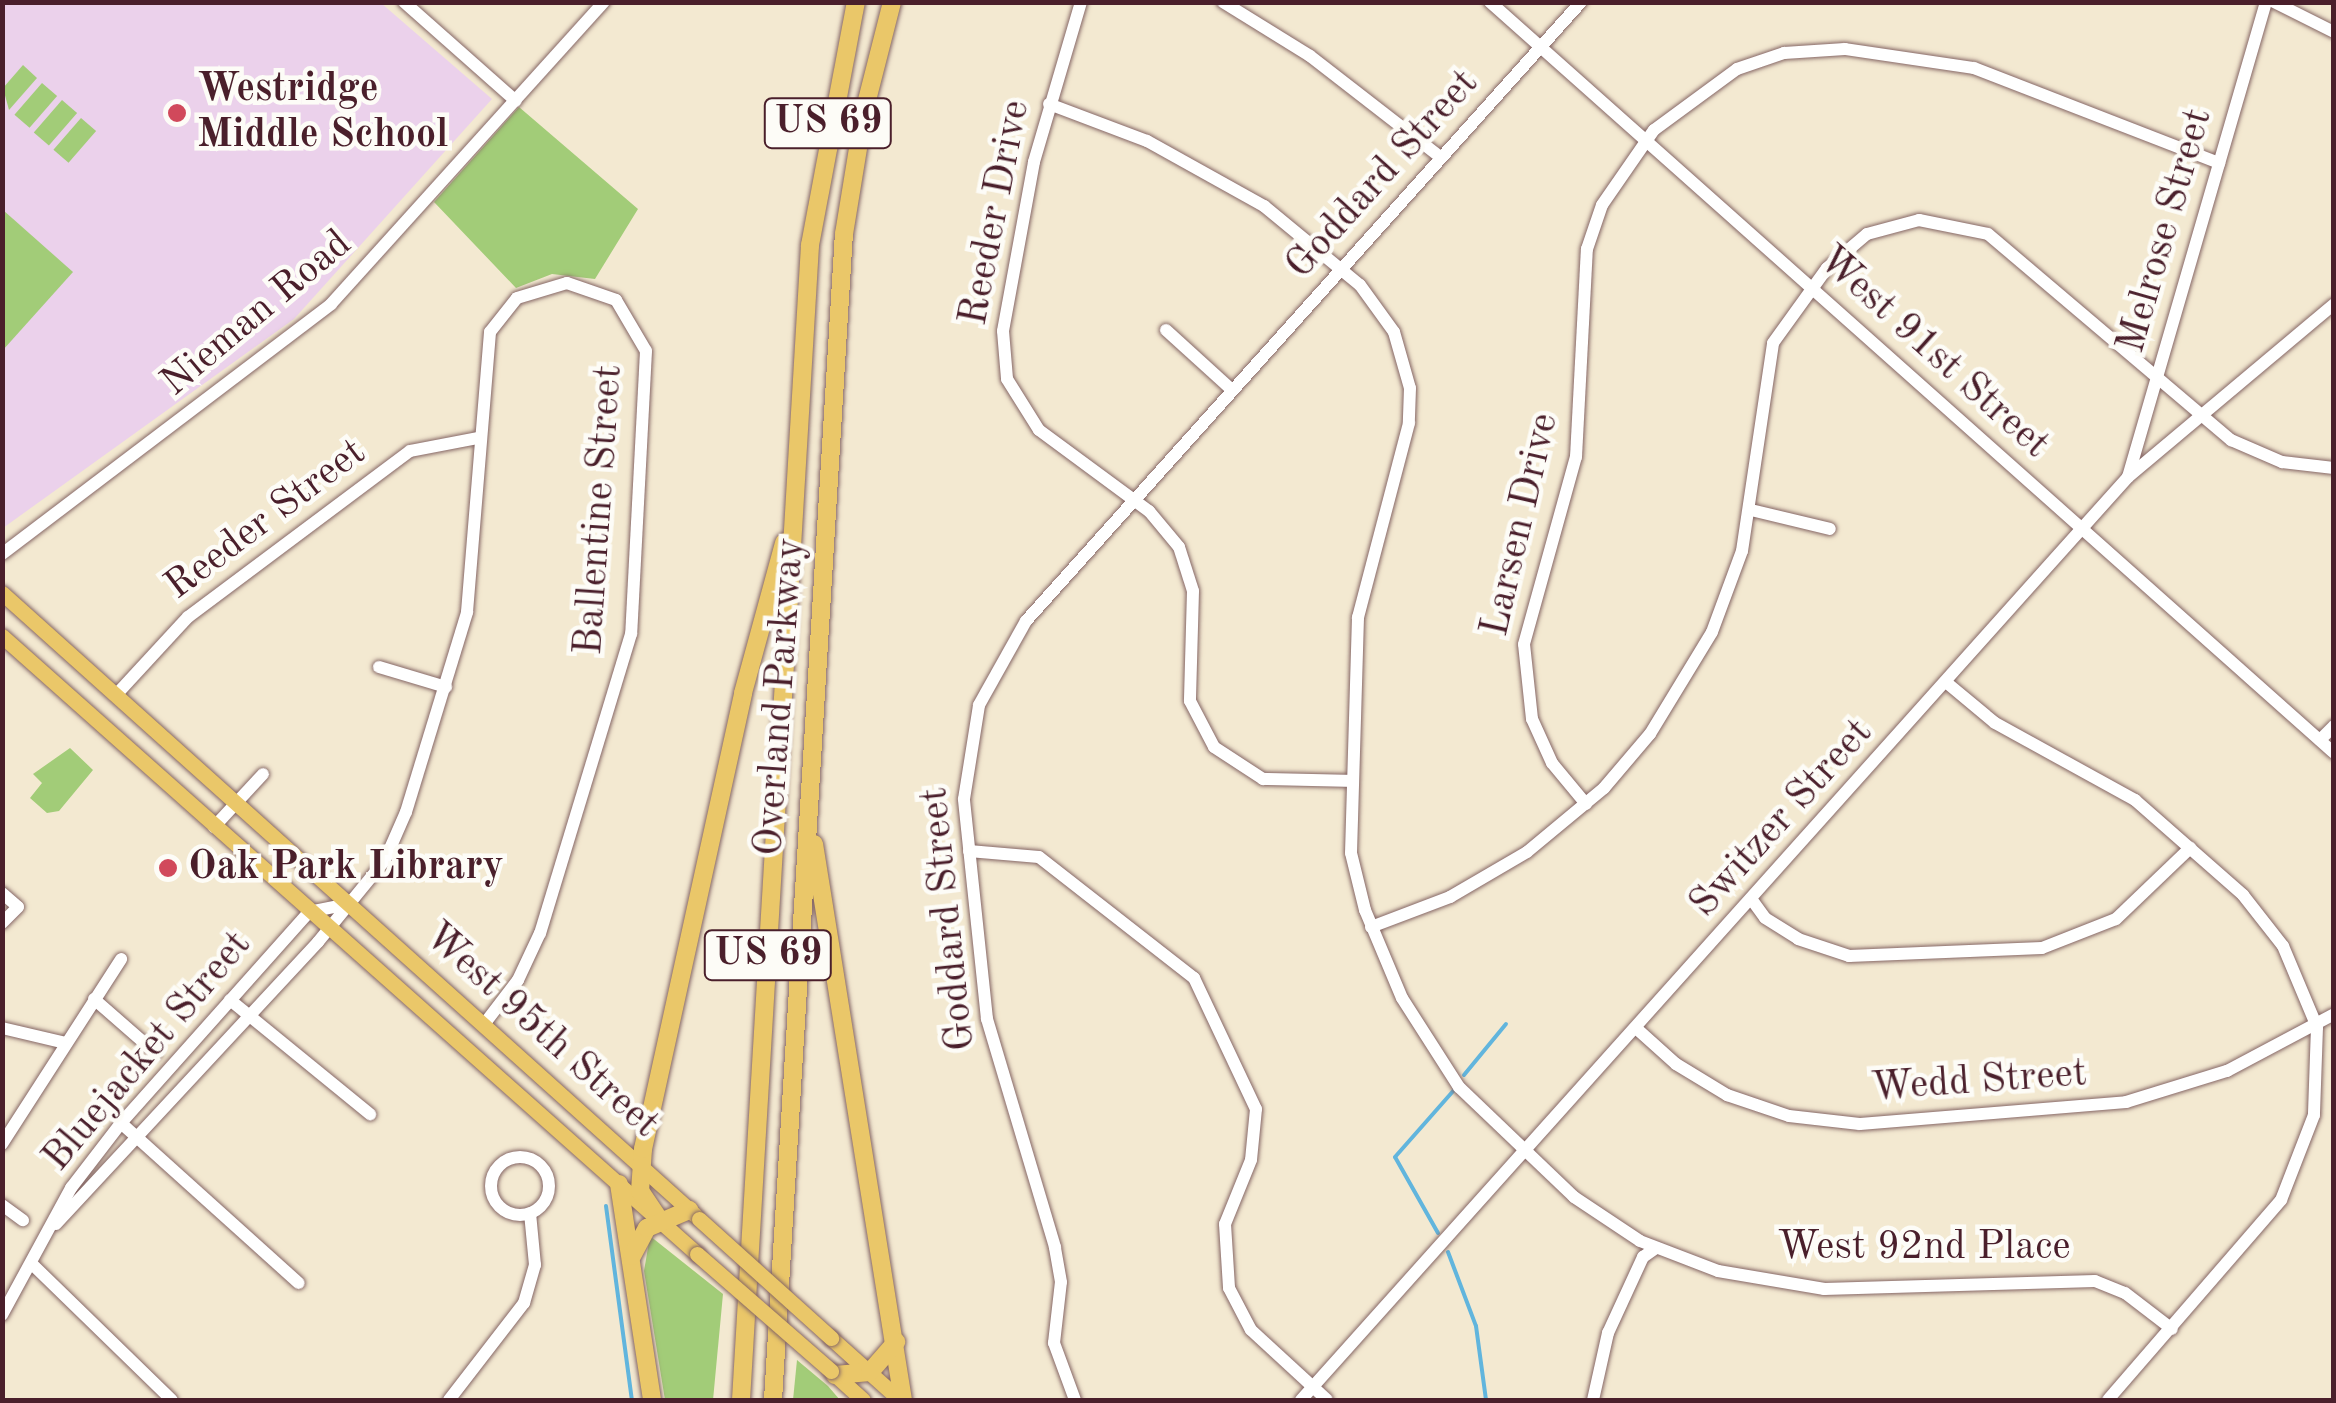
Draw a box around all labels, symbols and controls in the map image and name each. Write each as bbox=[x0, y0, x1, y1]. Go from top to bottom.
street label: Goddard Street bbox=[1277, 61, 1489, 289]
place label: Westridge Middle School bbox=[197, 66, 448, 160]
road number: US 69 bbox=[763, 90, 893, 156]
street label: Reeder Drive bbox=[951, 96, 1041, 330]
marker: Westridge Middle School bbox=[166, 102, 188, 124]
street label: Melrose Street bbox=[2108, 103, 2224, 359]
street label: Nieman Road bbox=[152, 221, 362, 407]
street label: West 91st Street bbox=[1807, 237, 2059, 469]
street label: Ballentine Street bbox=[566, 363, 634, 657]
street label: Larsen Drive bbox=[1472, 409, 1570, 641]
street label: Reeder Street bbox=[156, 429, 376, 611]
street label: Overland Parkway bbox=[746, 536, 816, 858]
street label: Switzer Street bbox=[1680, 710, 1884, 928]
street label: Goddard Street bbox=[911, 785, 987, 1053]
place label: Oak Park Library bbox=[188, 844, 504, 892]
marker: Oak Park Library bbox=[157, 857, 179, 879]
street label: West 95th Street bbox=[414, 913, 668, 1149]
street label: Bluejacket Street bbox=[34, 922, 262, 1182]
road number: US 69 bbox=[703, 922, 833, 988]
street label: Wedd Street bbox=[1869, 1051, 2089, 1113]
street label: West 92nd Place bbox=[1777, 1224, 2071, 1272]

